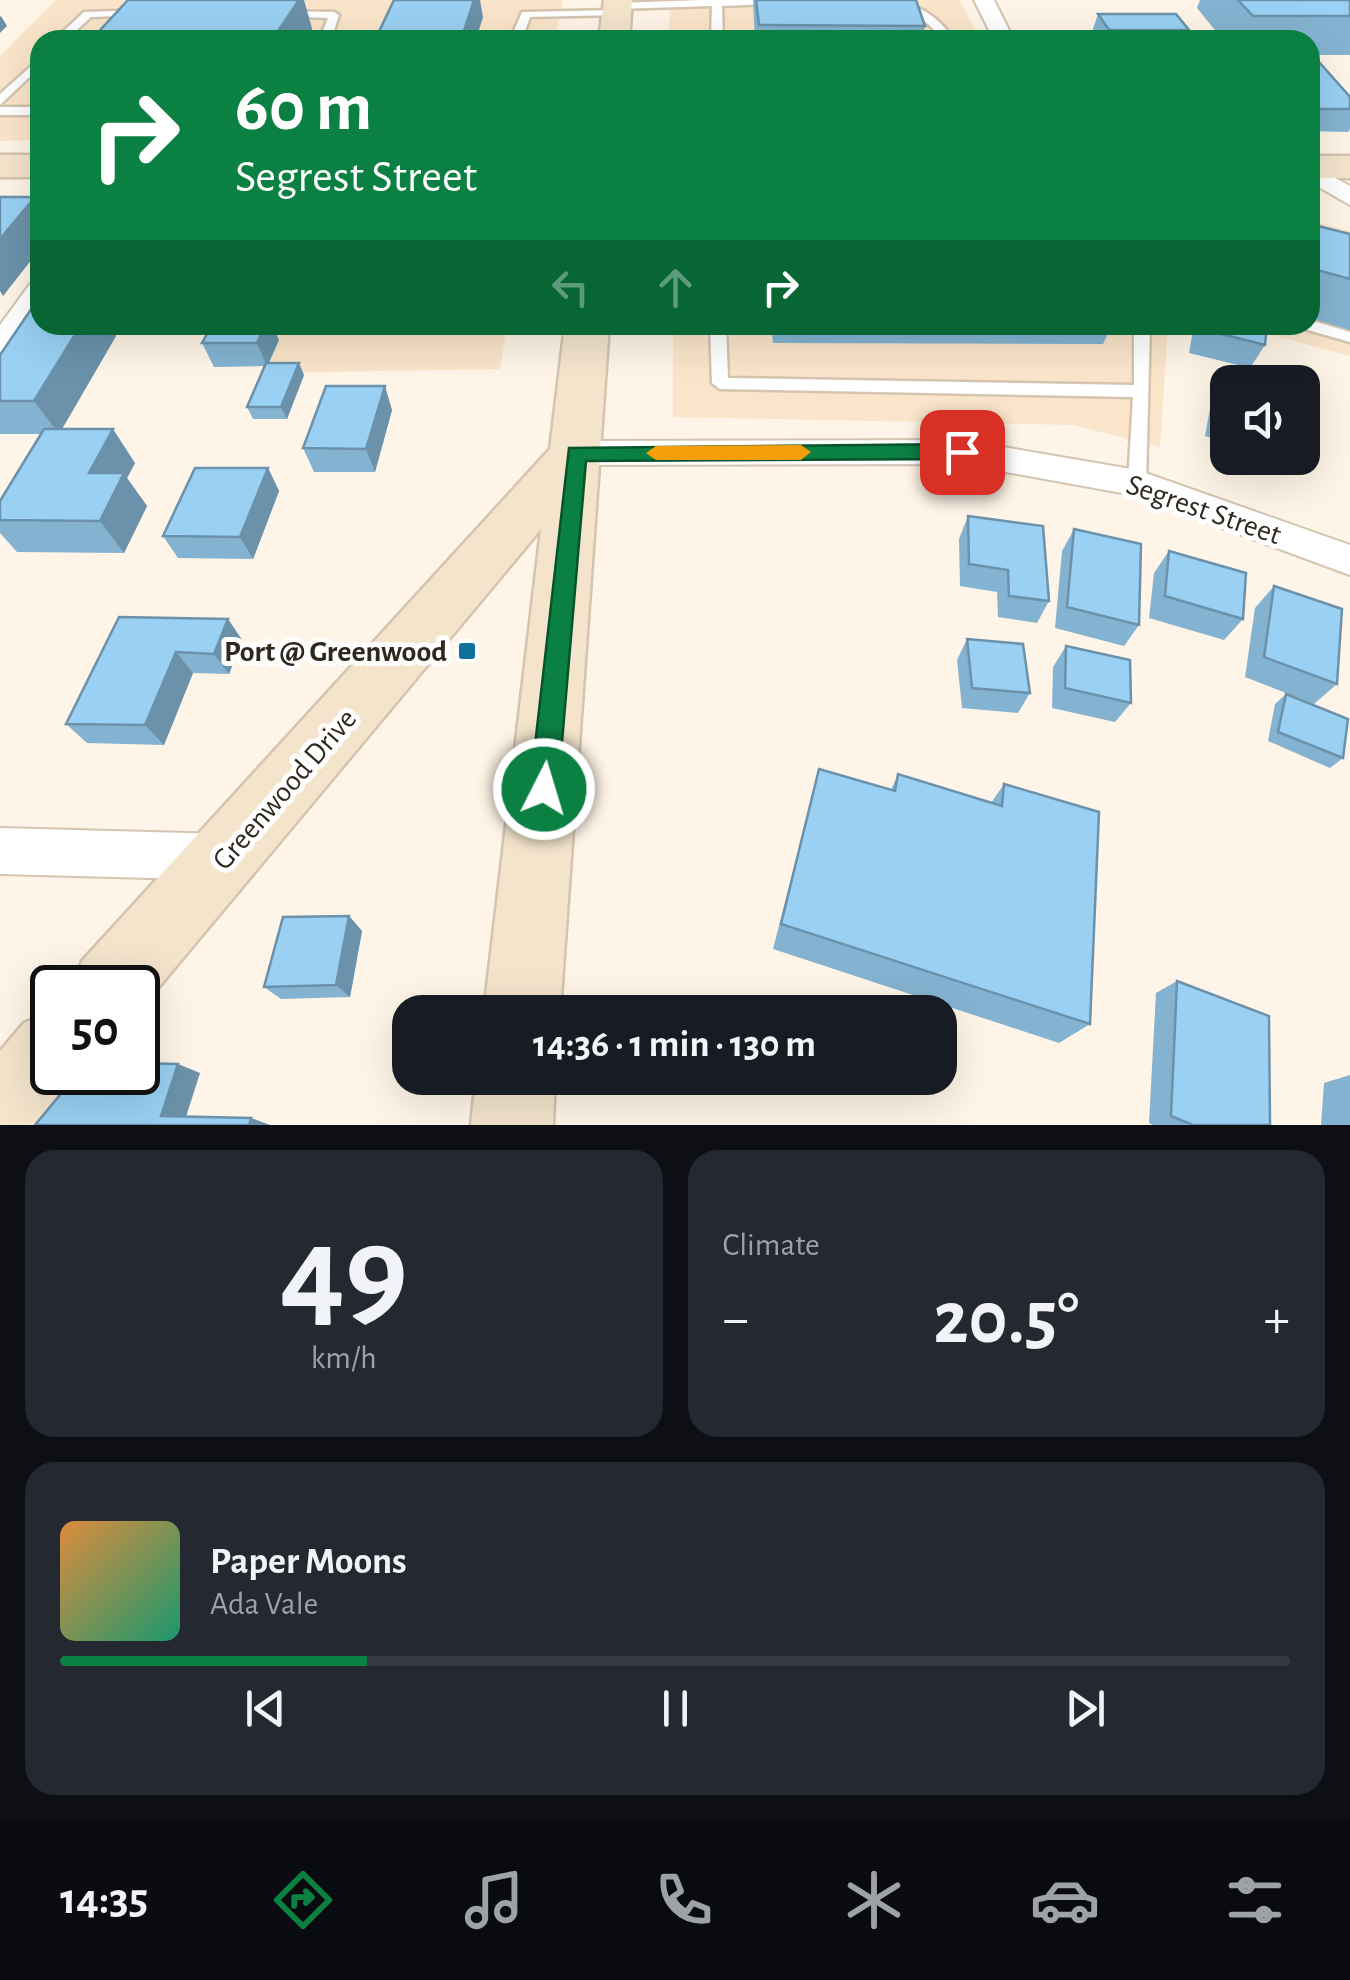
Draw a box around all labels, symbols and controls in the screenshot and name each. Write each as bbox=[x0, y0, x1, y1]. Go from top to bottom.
icon: right bbox=[70, 70, 200, 200]
text: 60 m bbox=[235, 73, 372, 143]
text: Segrest Street bbox=[235, 155, 477, 200]
icon: left bbox=[543, 260, 598, 315]
icon: ahead bbox=[648, 260, 703, 315]
icon: right bbox=[753, 260, 808, 315]
map controls bbox=[1210, 365, 1320, 475]
button: sound bbox=[1210, 365, 1320, 475]
pin bbox=[920, 410, 1005, 495]
icon: arrive bbox=[935, 425, 990, 480]
street label: Segrest Street bbox=[1122, 469, 1285, 551]
place label: Port @ Greenwood bbox=[224, 637, 447, 667]
marker: Port @ Greenwood bbox=[456, 640, 478, 662]
street label: Greenwood Drive bbox=[207, 704, 362, 876]
position arrow bbox=[492, 737, 596, 841]
speed limit sign: 50 bbox=[30, 965, 160, 1095]
text: 14:36 · 1 min · 130 m bbox=[533, 1026, 816, 1064]
text: 49 bbox=[280, 1209, 408, 1339]
text: Climate bbox=[723, 1229, 820, 1261]
text: 20.5° bbox=[933, 1282, 1079, 1357]
text: − bbox=[723, 1292, 749, 1347]
text: + bbox=[1264, 1292, 1290, 1347]
text: km/h bbox=[311, 1342, 377, 1374]
text: Paper Moons bbox=[210, 1543, 407, 1581]
text: Ada Vale bbox=[210, 1588, 318, 1620]
icon: previous bbox=[238, 1681, 293, 1736]
icon: pause bbox=[648, 1681, 703, 1736]
icon: next bbox=[1058, 1681, 1113, 1736]
icon: directions bbox=[268, 1865, 338, 1935]
icon: music bbox=[459, 1865, 529, 1935]
icon: phone bbox=[649, 1865, 719, 1935]
icon: climate bbox=[839, 1865, 909, 1935]
icon: car bbox=[1030, 1865, 1100, 1935]
icon: filters bbox=[1220, 1865, 1290, 1935]
text: 14:35 bbox=[60, 1877, 148, 1922]

